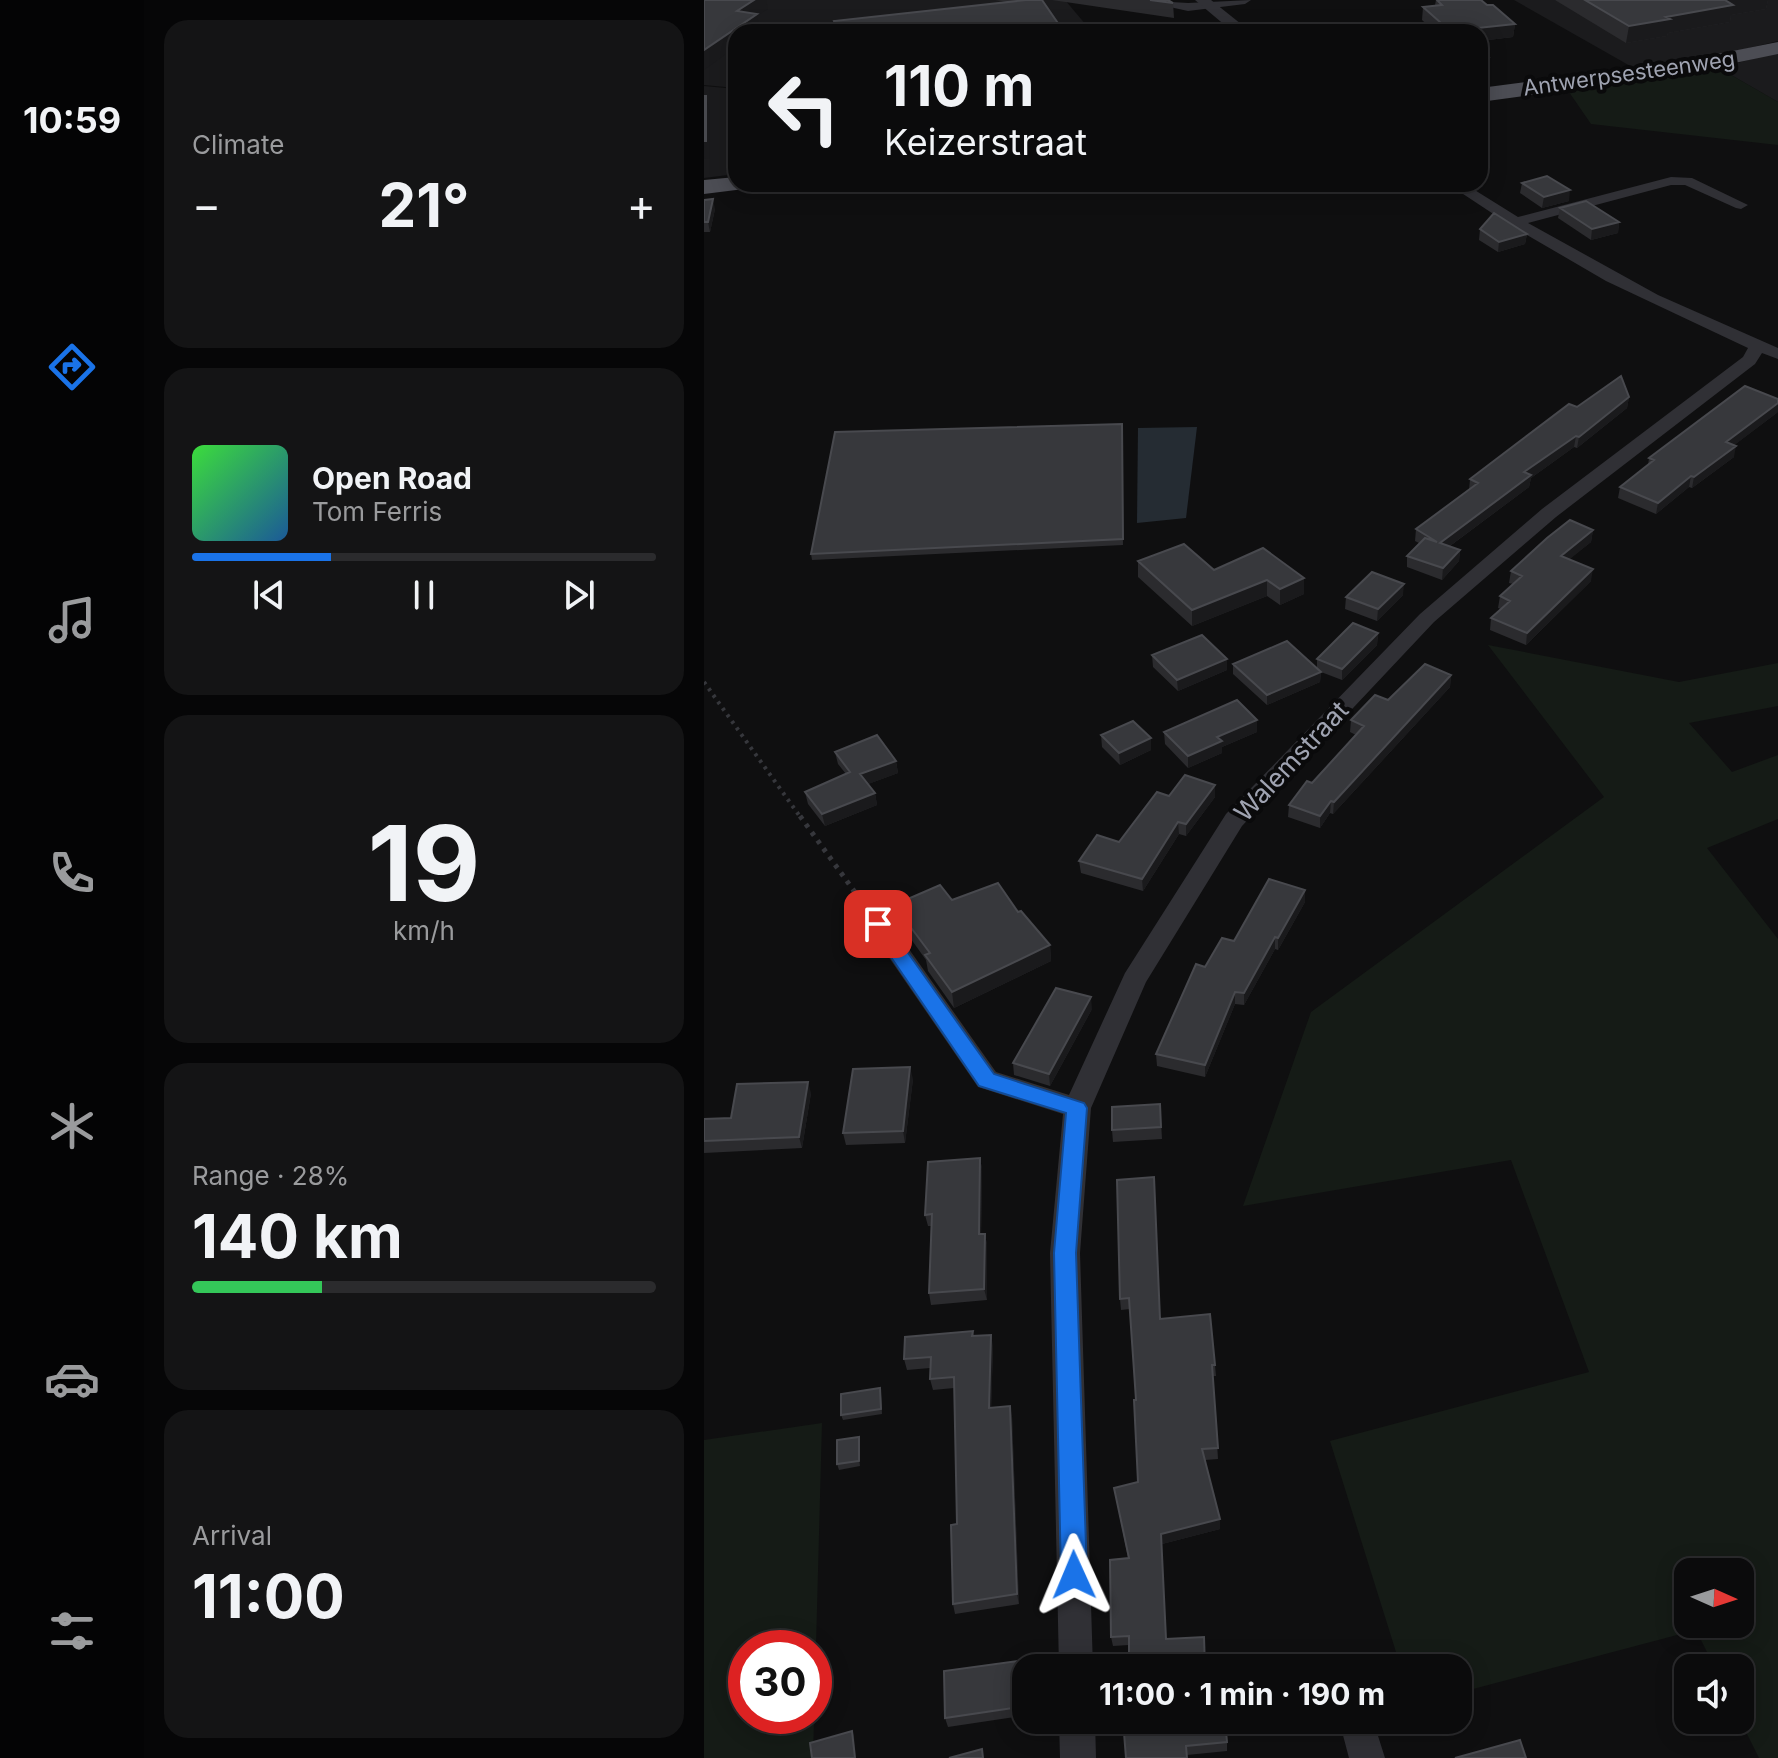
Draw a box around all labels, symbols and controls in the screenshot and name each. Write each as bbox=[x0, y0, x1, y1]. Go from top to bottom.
street label: Antwerpsesteenweg bbox=[1521, 45, 1737, 101]
text: 110 m bbox=[884, 52, 1034, 120]
icon: left bbox=[752, 56, 856, 160]
text: 10:59 bbox=[23, 98, 121, 142]
text: Keizerstraat bbox=[884, 120, 1087, 164]
text: Climate bbox=[192, 129, 284, 160]
text: 21° bbox=[378, 169, 470, 241]
text: − bbox=[192, 178, 221, 232]
text: + bbox=[627, 178, 656, 232]
icon: directions bbox=[44, 339, 100, 395]
text: Open Road bbox=[312, 460, 472, 496]
text: Tom Ferris bbox=[312, 496, 442, 527]
icon: previous bbox=[247, 573, 291, 617]
icon: pause bbox=[402, 573, 446, 617]
icon: next bbox=[557, 573, 601, 617]
icon: music bbox=[44, 592, 100, 648]
street label: Walemstraat bbox=[1228, 695, 1354, 827]
text: 19 bbox=[368, 800, 480, 926]
icon: phone bbox=[44, 845, 100, 901]
pin bbox=[844, 890, 912, 958]
icon: arrive bbox=[856, 902, 900, 946]
text: km/h bbox=[393, 915, 455, 946]
icon: climate bbox=[44, 1098, 100, 1154]
text: Range · 28% bbox=[192, 1160, 349, 1191]
text: 140 km bbox=[192, 1200, 403, 1272]
icon: car bbox=[44, 1351, 100, 1407]
text: Arrival bbox=[192, 1520, 272, 1551]
position arrow bbox=[1032, 1533, 1116, 1617]
north arrow bbox=[1674, 1558, 1754, 1638]
map controls bbox=[1674, 1558, 1754, 1734]
text: 11:00 bbox=[192, 1560, 345, 1632]
icon: filters bbox=[44, 1603, 100, 1659]
speed limit sign: 30 bbox=[728, 1630, 832, 1734]
button: sound bbox=[1674, 1654, 1754, 1734]
text: 11:00 · 1 min · 190 m bbox=[1099, 1676, 1385, 1712]

